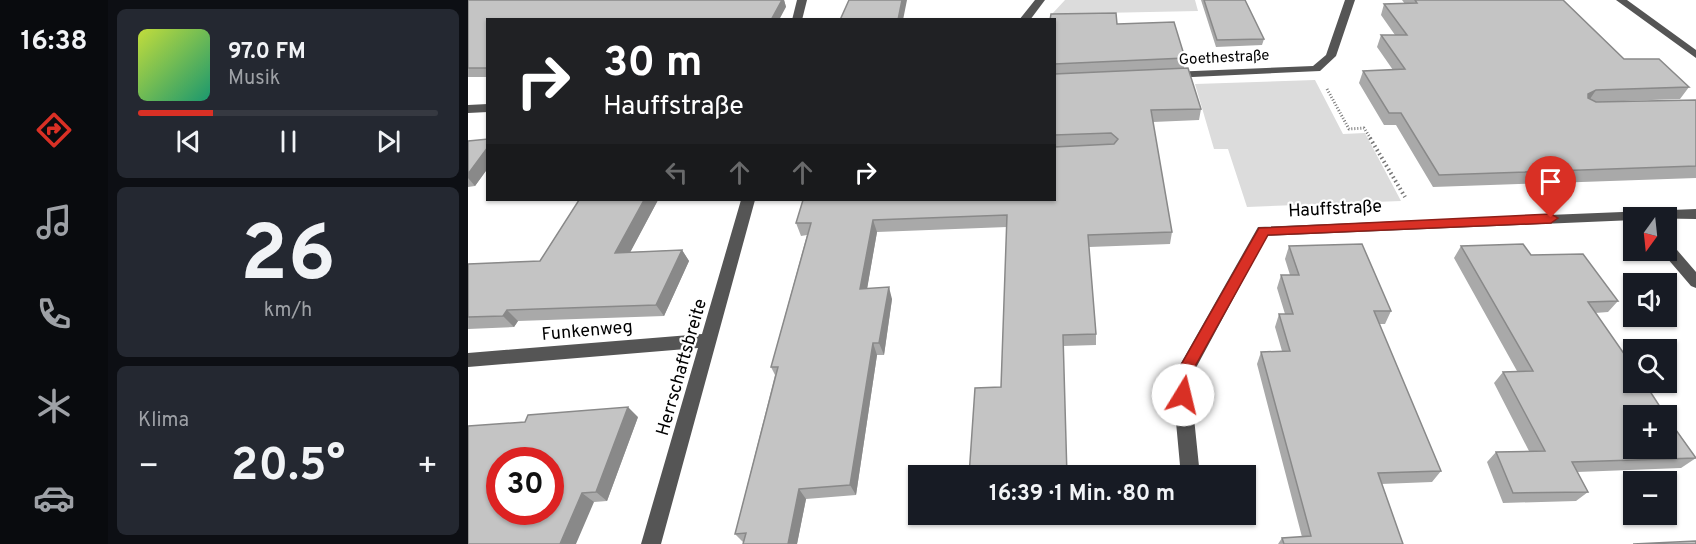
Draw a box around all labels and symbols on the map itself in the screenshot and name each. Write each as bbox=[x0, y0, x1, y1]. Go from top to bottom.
street label: Goethestraße bbox=[1178, 47, 1270, 70]
pin bbox=[1525, 156, 1576, 218]
street label: Hauffstraße bbox=[1288, 196, 1383, 223]
north arrow bbox=[1623, 207, 1677, 261]
street label: Herrschaftsbreite bbox=[652, 296, 713, 439]
street label: Funkenweg bbox=[541, 316, 634, 347]
position arrow bbox=[1151, 363, 1215, 427]
speed limit sign: 30 bbox=[486, 447, 564, 525]

